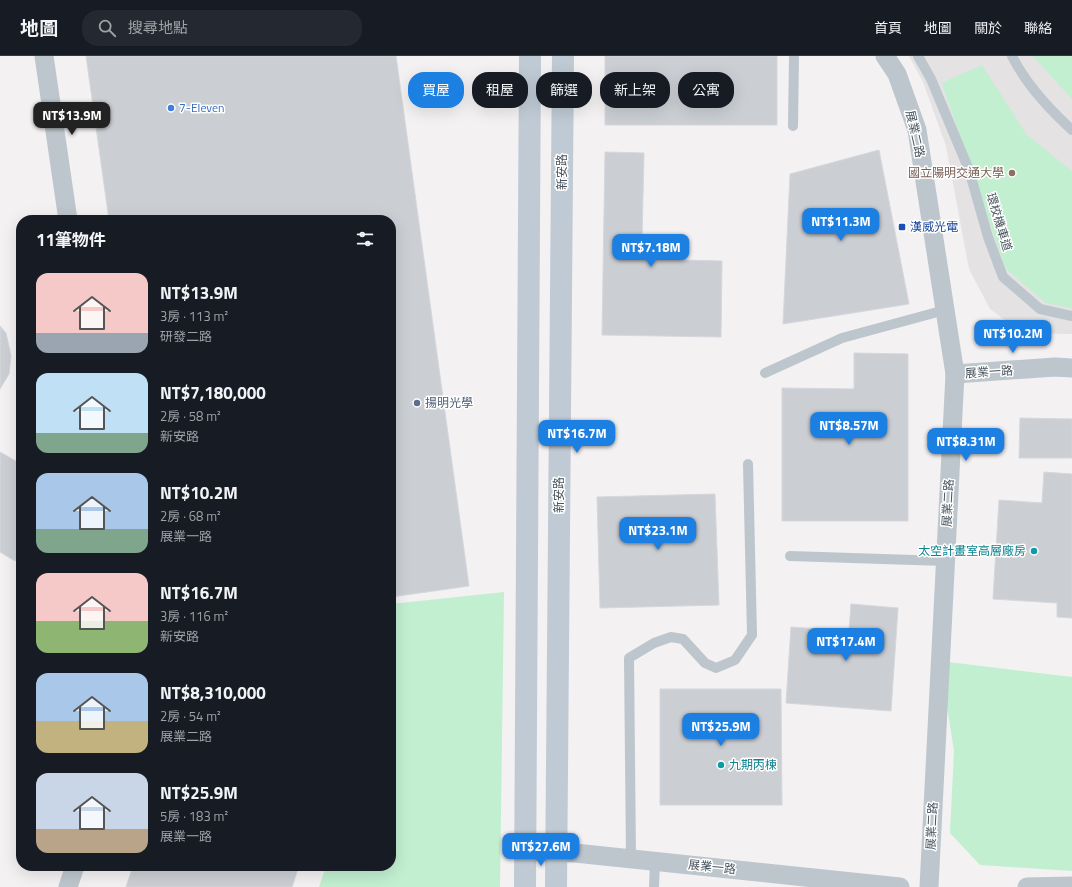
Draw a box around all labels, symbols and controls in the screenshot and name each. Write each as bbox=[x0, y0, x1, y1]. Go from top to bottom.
search box bbox=[82, 10, 362, 46]
text: 地圖 bbox=[20, 13, 58, 42]
text: 搜尋地點 bbox=[128, 16, 188, 39]
icon: search bbox=[96, 17, 118, 39]
text: 首頁 bbox=[874, 17, 902, 38]
text: 地圖 bbox=[924, 17, 952, 38]
text: 關於 bbox=[974, 17, 1002, 38]
text: 聯絡 bbox=[1024, 17, 1052, 38]
chip: 買屋 bbox=[408, 72, 464, 108]
chip: 租屋 bbox=[472, 72, 528, 108]
chip: 篩選 bbox=[536, 72, 592, 108]
chip: 新上架 bbox=[600, 72, 670, 108]
chip: 公寓 bbox=[678, 72, 734, 108]
place label: 7-Eleven bbox=[179, 98, 225, 117]
pin: NT$13.9M bbox=[31, 102, 113, 136]
marker: 7-Eleven bbox=[166, 103, 176, 113]
text: NT$13.9M bbox=[42, 105, 102, 125]
street label: 展業二路 bbox=[901, 108, 930, 159]
street label: 新安路 bbox=[552, 154, 571, 190]
place label: 國立陽明交通大學 bbox=[908, 163, 1004, 182]
marker: 國立陽明交通大學 bbox=[1007, 168, 1017, 178]
street label: 環校機車道 bbox=[982, 190, 1017, 253]
pin: NT$11.3M bbox=[800, 208, 882, 242]
text: NT$11.3M bbox=[811, 211, 871, 231]
place label: 漢威光電 bbox=[910, 217, 958, 236]
marker: 漢威光電 bbox=[897, 222, 907, 232]
text: 11筆物件 bbox=[36, 227, 106, 253]
icon: filters bbox=[354, 228, 376, 250]
pin: NT$7.18M bbox=[610, 234, 692, 268]
text: NT$7.18M bbox=[621, 237, 681, 257]
text: NT$13.9M bbox=[160, 280, 238, 306]
icon: home bbox=[68, 289, 116, 337]
text: 3房 · 113 m² bbox=[160, 306, 228, 326]
pin: NT$10.2M bbox=[972, 320, 1054, 354]
text: NT$10.2M bbox=[983, 323, 1043, 343]
text: 研發二路 bbox=[160, 326, 212, 346]
street label: 展業一路 bbox=[964, 360, 1014, 383]
text: NT$7,180,000 bbox=[160, 380, 266, 406]
icon: home bbox=[68, 389, 116, 437]
place label: 揚明光學 bbox=[425, 393, 473, 412]
marker: 揚明光學 bbox=[412, 398, 422, 408]
text: 2房 · 58 m² bbox=[160, 406, 221, 426]
pin: NT$8.57M bbox=[808, 412, 890, 446]
text: NT$8.57M bbox=[819, 415, 879, 435]
pin: NT$16.7M bbox=[536, 420, 618, 454]
text: NT$16.7M bbox=[547, 423, 607, 443]
text: 新安路 bbox=[160, 426, 199, 446]
pin: NT$8.31M bbox=[925, 428, 1007, 462]
text: NT$8.31M bbox=[936, 431, 996, 451]
street label: 新安路 bbox=[549, 477, 568, 513]
street label: 展業二路 bbox=[937, 479, 958, 527]
text: NT$10.2M bbox=[160, 480, 238, 506]
icon: home bbox=[68, 489, 116, 537]
text: 2房 · 68 m² bbox=[160, 506, 221, 526]
pin: NT$23.1M bbox=[617, 517, 699, 551]
text: NT$23.1M bbox=[628, 520, 688, 540]
text: 展業一路 bbox=[160, 526, 212, 546]
place label: 太空計畫室高層廠房 bbox=[918, 541, 1026, 560]
marker: 太空計畫室高層廠房 bbox=[1029, 546, 1039, 556]
text: NT$16.7M bbox=[160, 580, 238, 606]
icon: home bbox=[68, 589, 116, 637]
text: 3房 · 116 m² bbox=[160, 606, 228, 626]
text: 新安路 bbox=[160, 626, 199, 646]
pin: NT$17.4M bbox=[805, 628, 887, 662]
text: NT$17.4M bbox=[816, 631, 876, 651]
text: NT$8,310,000 bbox=[160, 680, 266, 706]
icon: home bbox=[68, 689, 116, 737]
text: 2房 · 54 m² bbox=[160, 706, 221, 726]
pin: NT$25.9M bbox=[680, 713, 762, 747]
text: NT$25.9M bbox=[691, 716, 751, 736]
text: 展業二路 bbox=[160, 726, 212, 746]
place label: 九期丙棟 bbox=[729, 755, 777, 774]
marker: 九期丙棟 bbox=[716, 760, 726, 770]
text: NT$25.9M bbox=[160, 780, 238, 806]
icon: home bbox=[68, 789, 116, 837]
street label: 展業二路 bbox=[921, 802, 942, 850]
text: 5房 · 183 m² bbox=[160, 806, 228, 826]
text: 展業一路 bbox=[160, 826, 212, 846]
pin: NT$27.6M bbox=[500, 833, 582, 867]
text: NT$27.6M bbox=[511, 836, 571, 856]
street label: 展業一路 bbox=[687, 855, 737, 878]

